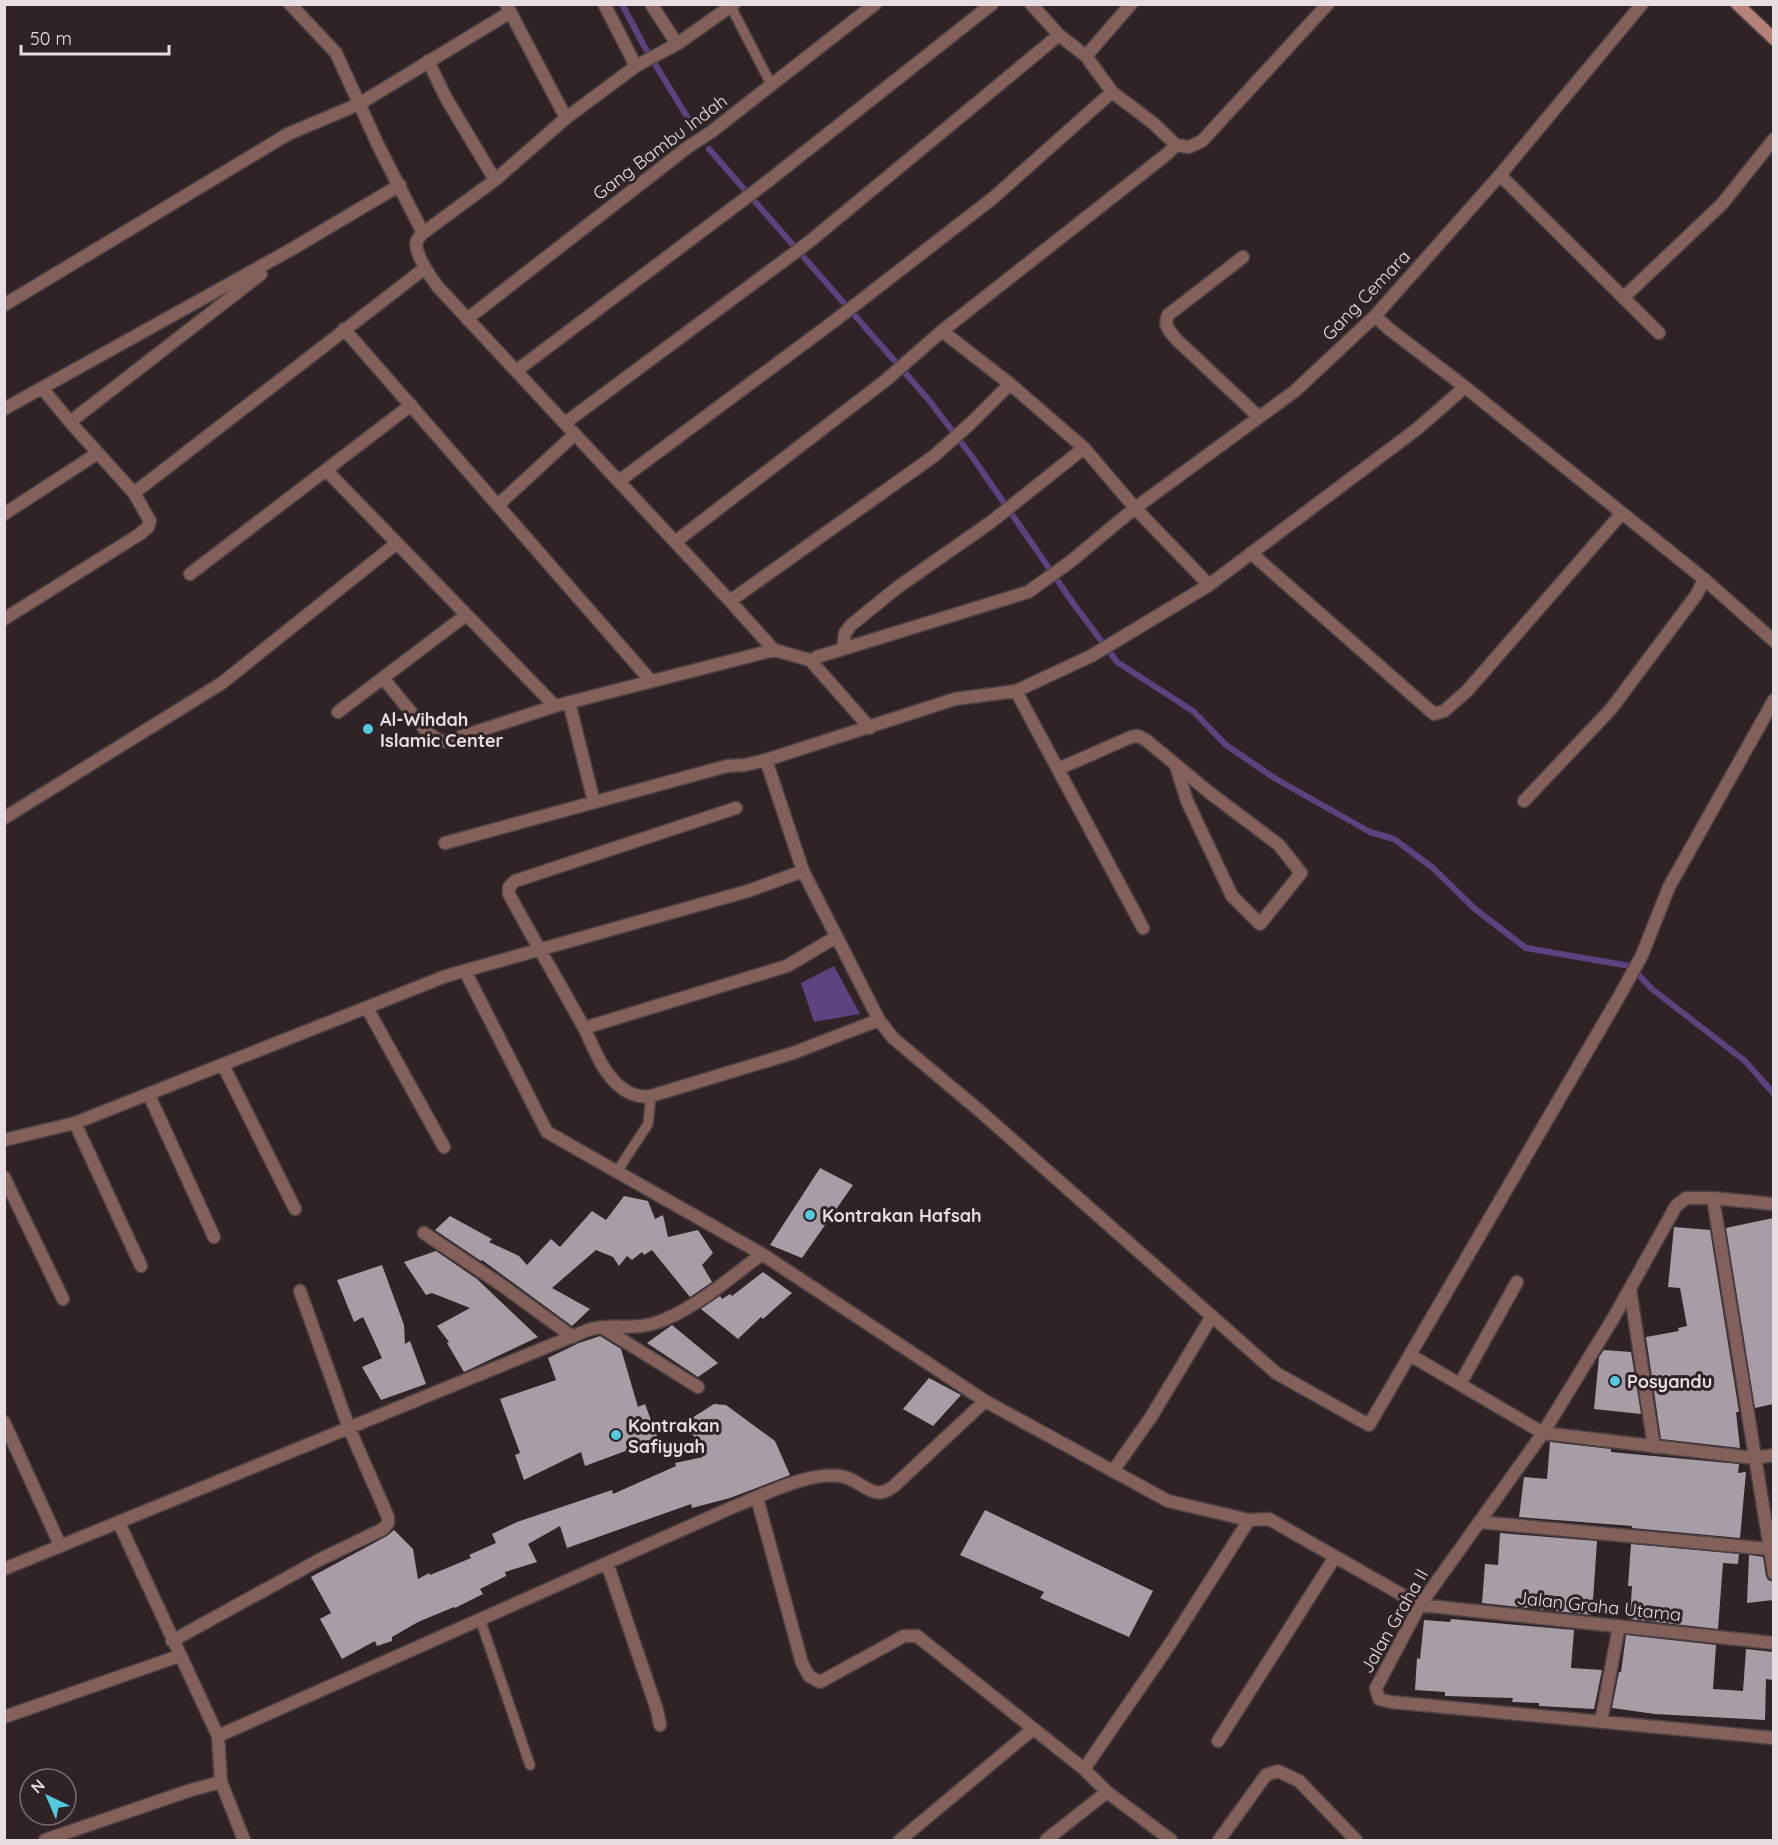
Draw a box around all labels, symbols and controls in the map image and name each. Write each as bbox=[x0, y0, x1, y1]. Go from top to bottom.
scale bar bbox=[21, 18, 170, 56]
text: 50 m bbox=[30, 27, 72, 50]
street label: Gang Bambu Indah bbox=[588, 89, 732, 205]
street label: Gang Cemara bbox=[1317, 245, 1415, 345]
place label: Al-Wihdah Islamic Center bbox=[380, 708, 504, 752]
marker: Al-Wihdah Islamic Center bbox=[361, 722, 375, 736]
place label: Kontrakan Hafsah bbox=[822, 1204, 982, 1227]
marker: Kontrakan Hafsah bbox=[803, 1208, 817, 1222]
place label: Posyandu bbox=[1627, 1370, 1712, 1393]
marker: Posyandu bbox=[1608, 1374, 1622, 1388]
place label: Kontrakan Safiyyah bbox=[628, 1414, 720, 1458]
marker: Kontrakan Safiyyah bbox=[609, 1428, 623, 1442]
street label: Jalan Graha II bbox=[1355, 1565, 1433, 1677]
street label: Jalan Graha Utama bbox=[1516, 1586, 1682, 1626]
north arrow bbox=[18, 1767, 78, 1827]
text: N bbox=[26, 1775, 49, 1797]

